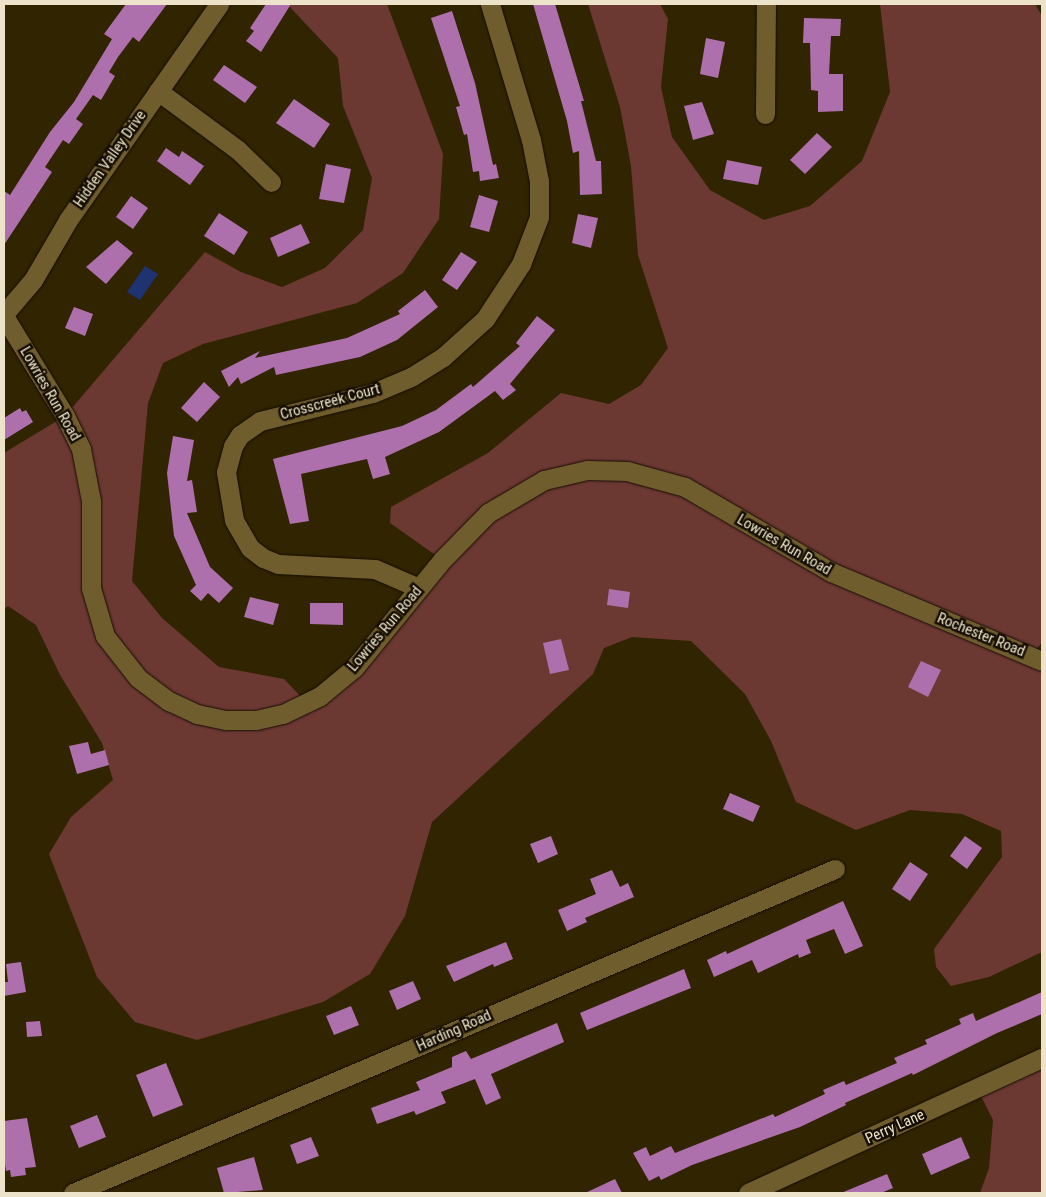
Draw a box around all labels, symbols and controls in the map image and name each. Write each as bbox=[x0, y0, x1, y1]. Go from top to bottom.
street label: Hidden Valley Drive bbox=[70, 107, 150, 211]
street label: Lowries Run Road bbox=[16, 344, 84, 444]
street label: Crosscreek Court bbox=[278, 380, 382, 424]
street label: Lowries Run Road bbox=[734, 511, 834, 579]
street label: Lowries Run Road bbox=[344, 583, 426, 675]
street label: Rochester Road bbox=[934, 609, 1028, 661]
street label: Harding Road bbox=[414, 1007, 494, 1055]
street label: Perry Lane bbox=[863, 1106, 927, 1148]

